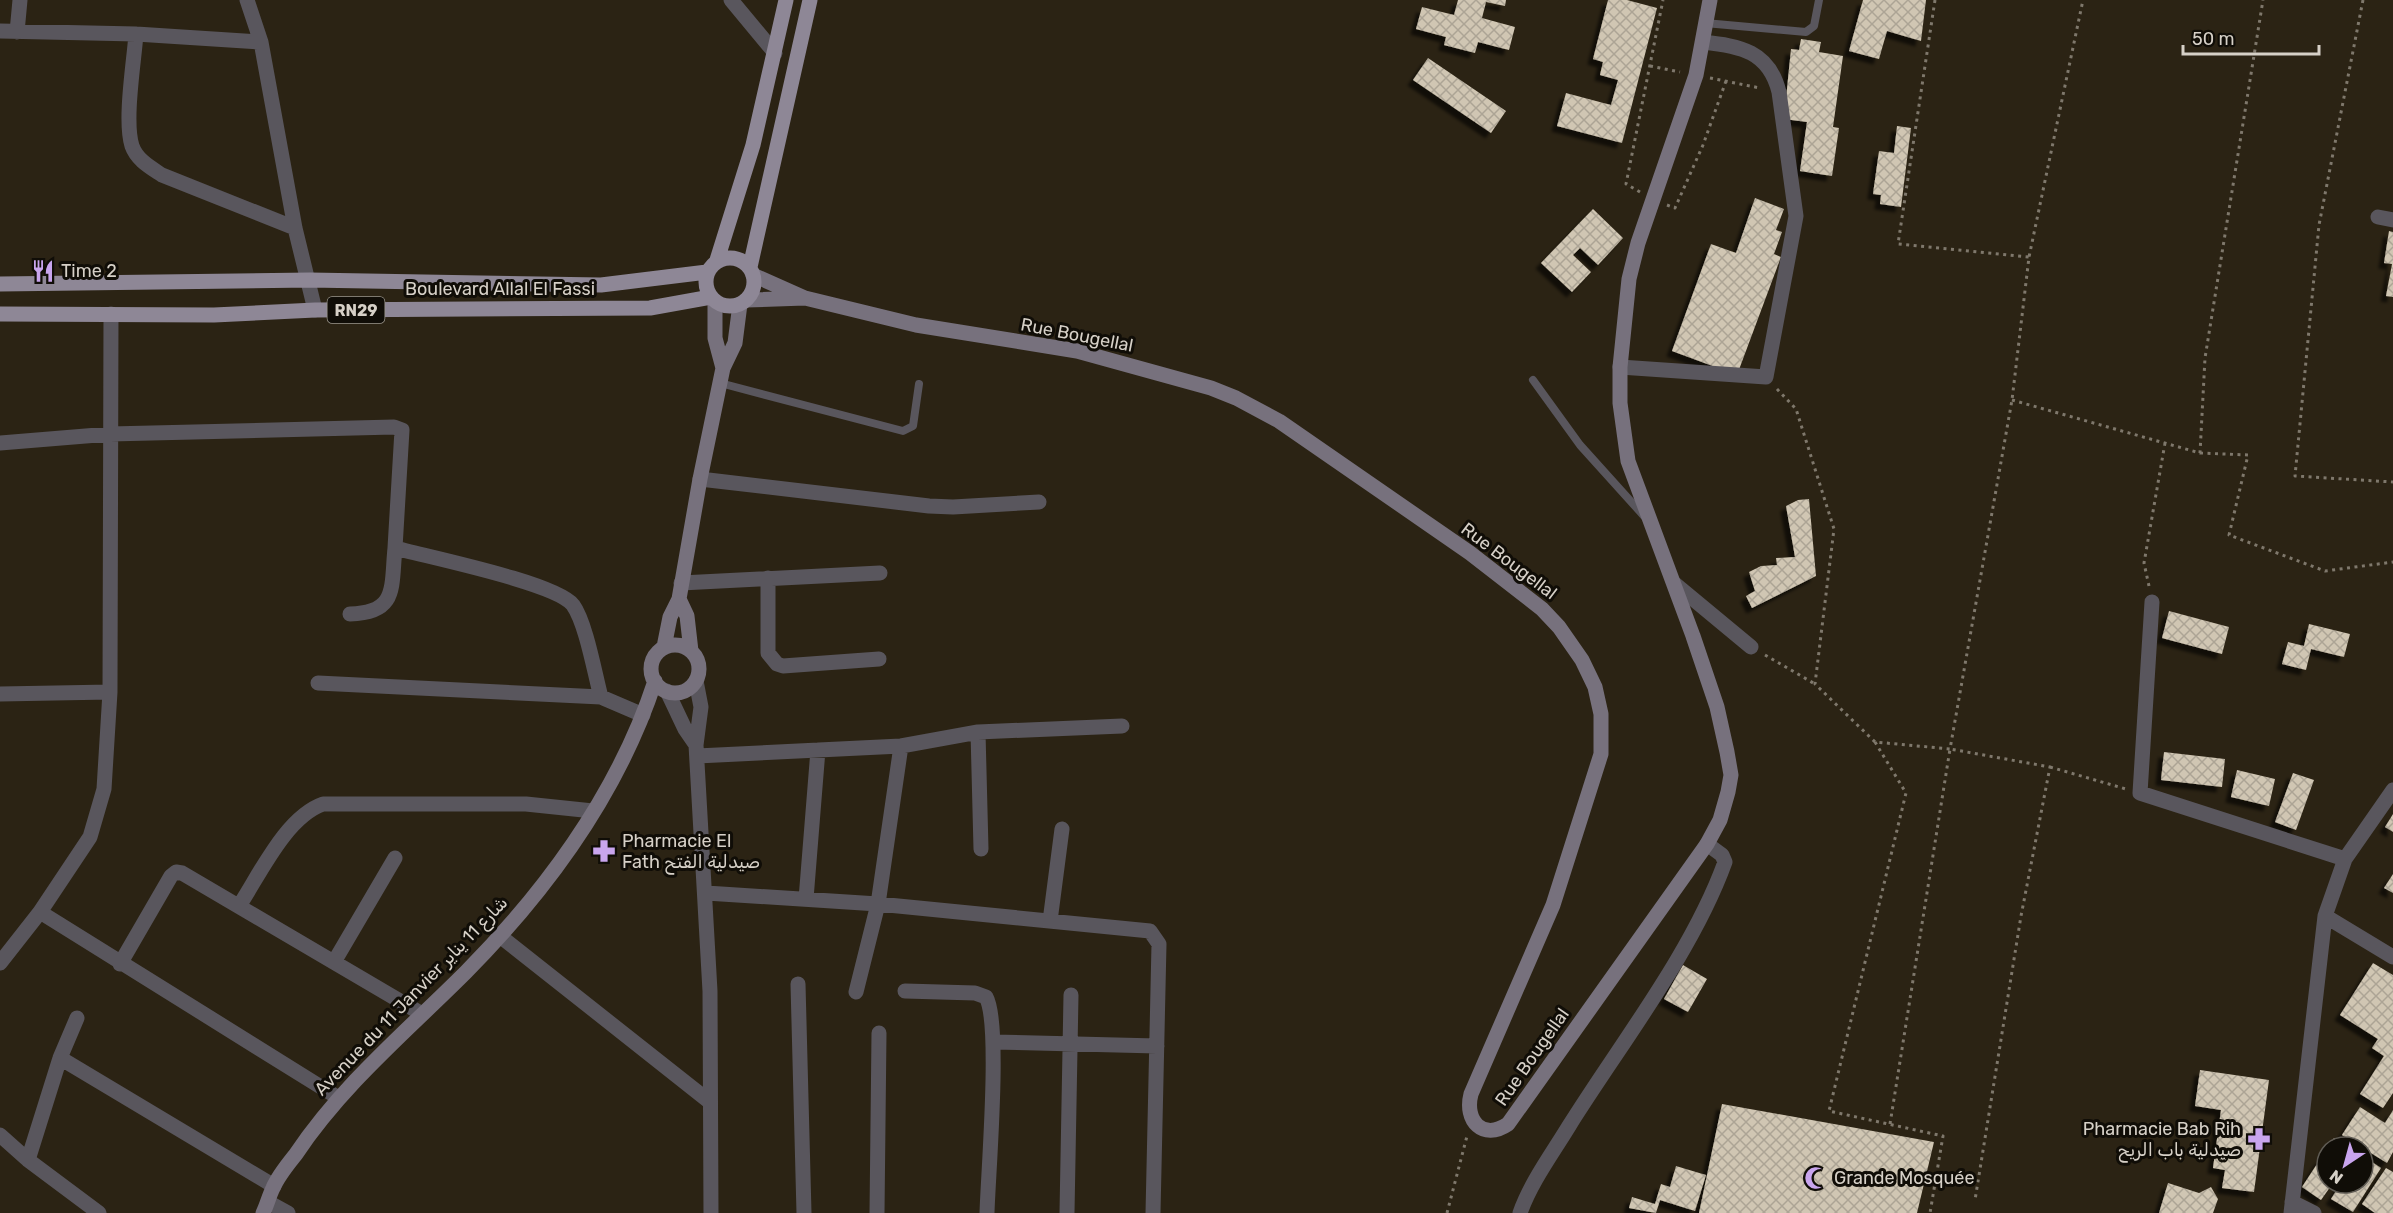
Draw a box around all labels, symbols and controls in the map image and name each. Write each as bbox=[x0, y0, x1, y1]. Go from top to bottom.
scale bar bbox=[2183, 18, 2320, 56]
text: 50 m bbox=[2192, 28, 2235, 50]
restaurant icon: Time 2 bbox=[30, 258, 56, 284]
place label: Time 2 bbox=[61, 260, 117, 282]
street label: Boulevard Allal El Fassi bbox=[405, 278, 595, 300]
road number: RN29 bbox=[328, 297, 385, 323]
street label: Rue Bougellal bbox=[1019, 313, 1135, 357]
street label: Rue Bougellal bbox=[1457, 518, 1561, 604]
place label: Pharmacie El Fath صيدلية الفتح bbox=[622, 830, 760, 875]
pharmacy icon: Pharmacie El Fath صيدلية الفتح bbox=[591, 838, 617, 864]
street label: Avenue du 11 Janvier شارع 11 يناير bbox=[310, 892, 513, 1101]
street label: Rue Bougellal bbox=[1490, 1004, 1574, 1110]
place label: Pharmacie Bab Rih صيدلية باب الريح bbox=[2083, 1118, 2241, 1163]
pharmacy icon: Pharmacie Bab Rih صيدلية باب الريح bbox=[2246, 1126, 2272, 1152]
north arrow bbox=[2315, 1135, 2375, 1195]
mosque icon: Grande Mosquée bbox=[1803, 1165, 1829, 1191]
text: N bbox=[2326, 1166, 2347, 1188]
place label: Grande Mosquée bbox=[1834, 1167, 1975, 1189]

